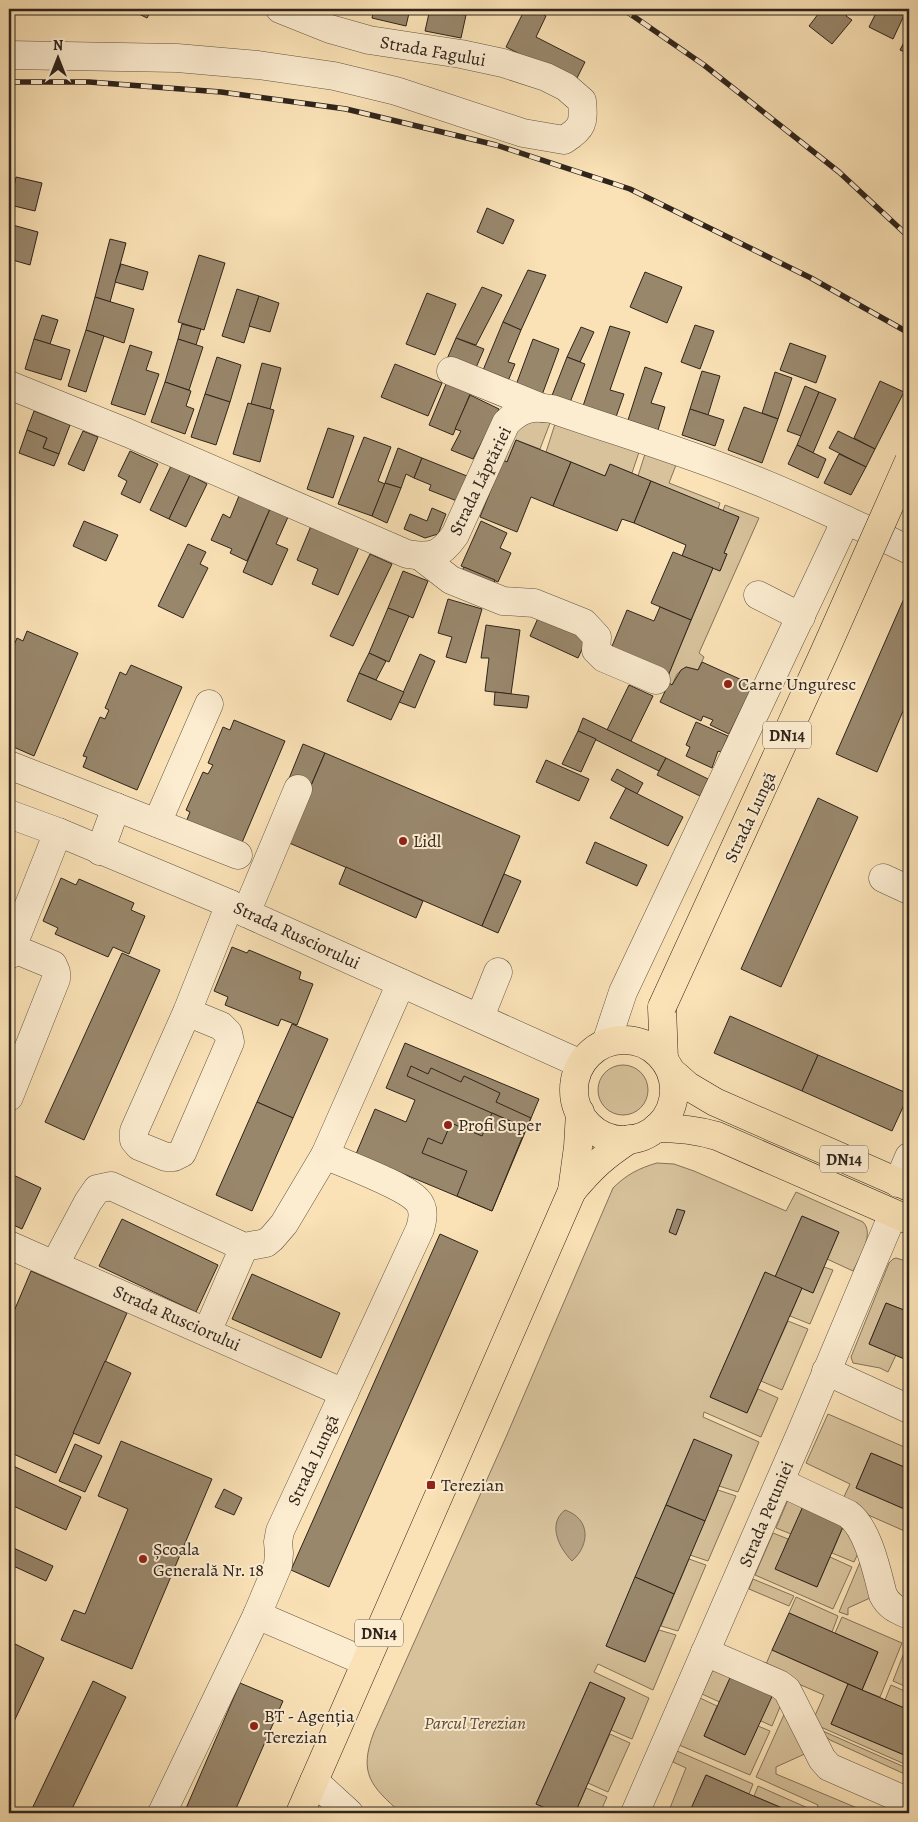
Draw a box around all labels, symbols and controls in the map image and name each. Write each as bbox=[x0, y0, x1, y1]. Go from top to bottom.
street label: Strada Fagului bbox=[378, 30, 488, 72]
north arrow bbox=[32, 32, 82, 82]
text: N bbox=[53, 36, 63, 55]
street label: Strada Lăptăriei bbox=[443, 422, 517, 540]
place label: Carne Unguresc bbox=[738, 672, 856, 696]
marker: Carne Unguresc bbox=[722, 678, 734, 690]
road number: DN14 bbox=[763, 722, 811, 748]
street label: Strada Lungă bbox=[718, 767, 782, 867]
place label: Lidl bbox=[413, 829, 442, 853]
marker: Lidl bbox=[397, 835, 409, 847]
street label: Strada Rusciorului bbox=[230, 895, 364, 975]
place label: Profi Super bbox=[458, 1113, 541, 1137]
marker: Profi Super bbox=[442, 1119, 454, 1131]
road number: DN14 bbox=[820, 1146, 868, 1172]
street label: Strada Rusciorului bbox=[109, 1279, 245, 1357]
street label: Strada Lungă bbox=[281, 1410, 345, 1510]
street label: Strada Petuniei bbox=[733, 1457, 799, 1571]
place label: Terezian bbox=[441, 1473, 504, 1497]
marker: Terezian bbox=[425, 1479, 437, 1491]
place label: Școala Generală Nr. 18 bbox=[153, 1537, 264, 1582]
marker: Școala Generală Nr. 18 bbox=[137, 1553, 149, 1565]
road number: DN14 bbox=[355, 1620, 403, 1646]
place label: BT - Agenția Terezian bbox=[264, 1704, 355, 1749]
park label: Parcul Terezian bbox=[424, 1711, 526, 1735]
marker: BT - Agenția Terezian bbox=[248, 1720, 260, 1732]

